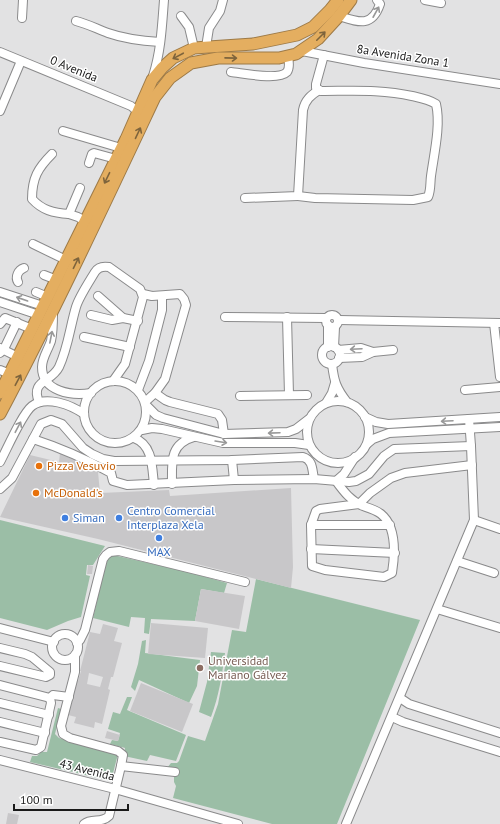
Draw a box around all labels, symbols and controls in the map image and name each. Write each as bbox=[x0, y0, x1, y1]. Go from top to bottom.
one-way arrow bbox=[372, 6, 380, 18]
one-way arrow bbox=[316, 31, 325, 41]
street label: 8a Avenida Zona 1 bbox=[356, 41, 450, 70]
street label: 0 Avenida bbox=[48, 52, 100, 85]
one-way arrow bbox=[172, 53, 184, 60]
one-way arrow bbox=[224, 54, 237, 62]
one-way arrow bbox=[135, 128, 142, 140]
one-way arrow bbox=[102, 172, 110, 184]
one-way arrow bbox=[73, 258, 80, 270]
one-way arrow bbox=[15, 295, 28, 302]
one-way arrow bbox=[48, 331, 56, 344]
one-way arrow bbox=[350, 345, 363, 352]
one-way arrow bbox=[15, 374, 22, 386]
one-way arrow bbox=[441, 417, 454, 424]
one-way arrow bbox=[15, 421, 22, 433]
one-way arrow bbox=[268, 429, 281, 436]
one-way arrow bbox=[214, 438, 227, 446]
place label: Pizza Vesuvio bbox=[47, 458, 116, 473]
marker: Pizza Vesuvio bbox=[34, 461, 44, 471]
place label: McDonald's bbox=[44, 485, 103, 500]
marker: McDonald's bbox=[31, 488, 41, 498]
place label: Centro Comercial Interplaza Xela bbox=[127, 503, 215, 532]
place label: Siman bbox=[73, 510, 105, 525]
marker: Siman bbox=[60, 513, 70, 523]
marker: Centro Comercial Interplaza Xela bbox=[114, 513, 124, 523]
marker: MAX bbox=[154, 533, 164, 543]
place label: MAX bbox=[147, 544, 171, 559]
place label: Universidad Mariano Gálvez bbox=[208, 653, 287, 682]
marker: Universidad Mariano Gálvez bbox=[195, 663, 205, 673]
street label: 43 Avenida bbox=[58, 755, 116, 784]
scale bar bbox=[14, 786, 128, 812]
text: 100 m bbox=[20, 792, 53, 807]

